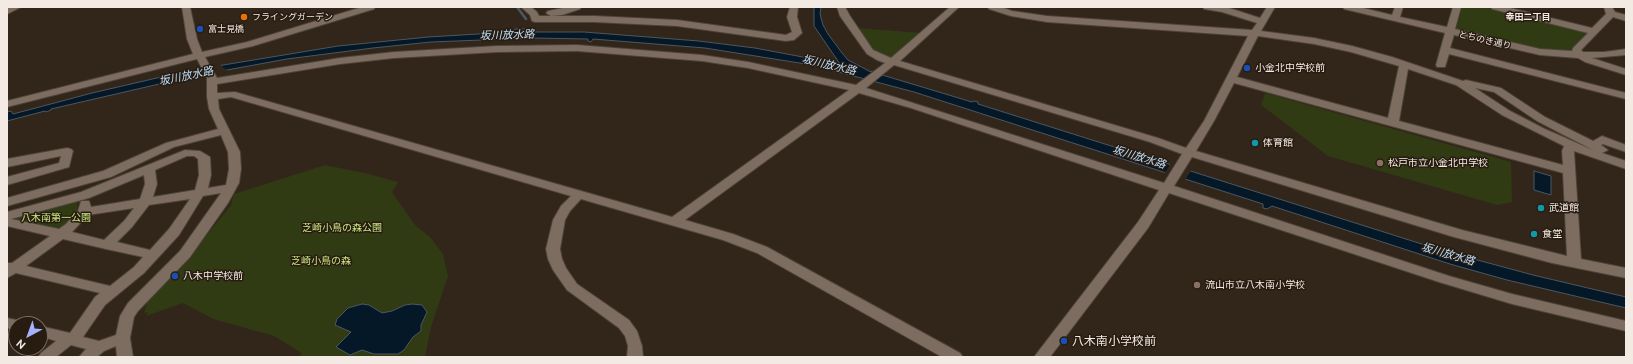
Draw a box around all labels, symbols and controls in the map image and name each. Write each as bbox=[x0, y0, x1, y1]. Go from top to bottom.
marker: フライングガーデン bbox=[239, 12, 249, 22]
place label: フライングガーデン bbox=[252, 12, 333, 22]
district label: 幸田二丁目 bbox=[1506, 12, 1550, 22]
marker: 富士見橋 bbox=[195, 24, 205, 34]
place label: 富士見橋 bbox=[208, 24, 244, 34]
water label: 坂川放水路 bbox=[479, 27, 535, 43]
street label: とちのき通り bbox=[1457, 29, 1513, 51]
water label: 坂川放水路 bbox=[801, 52, 857, 78]
place label: 小金北中学校前 bbox=[1255, 62, 1325, 74]
marker: 小金北中学校前 bbox=[1242, 63, 1252, 73]
water label: 坂川放水路 bbox=[158, 64, 214, 88]
place label: 体育館 bbox=[1263, 137, 1293, 149]
marker: 体育館 bbox=[1250, 138, 1260, 148]
water label: 坂川放水路 bbox=[1111, 143, 1167, 171]
place label: 松戸市立小金北中学校 bbox=[1388, 157, 1488, 169]
marker: 松戸市立小金北中学校 bbox=[1375, 158, 1385, 168]
place label: 武道館 bbox=[1549, 202, 1579, 214]
marker: 武道館 bbox=[1536, 203, 1546, 213]
park label: 八木南第一公園 bbox=[21, 212, 91, 224]
park label: 芝崎小鳥の森公園 bbox=[302, 222, 382, 234]
place label: 食堂 bbox=[1542, 228, 1562, 240]
marker: 食堂 bbox=[1529, 229, 1539, 239]
water label: 坂川放水路 bbox=[1420, 240, 1476, 268]
park label: 芝崎小鳥の森 bbox=[291, 255, 351, 267]
place label: 八木中学校前 bbox=[183, 270, 243, 282]
marker: 八木中学校前 bbox=[170, 271, 180, 281]
place label: 流山市立八木南小学校 bbox=[1205, 279, 1305, 291]
marker: 流山市立八木南小学校 bbox=[1192, 280, 1202, 290]
north arrow bbox=[8, 316, 48, 356]
place label: 八木南小学校前 bbox=[1072, 334, 1156, 348]
marker: 八木南小学校前 bbox=[1059, 336, 1069, 346]
text: N bbox=[14, 337, 28, 352]

